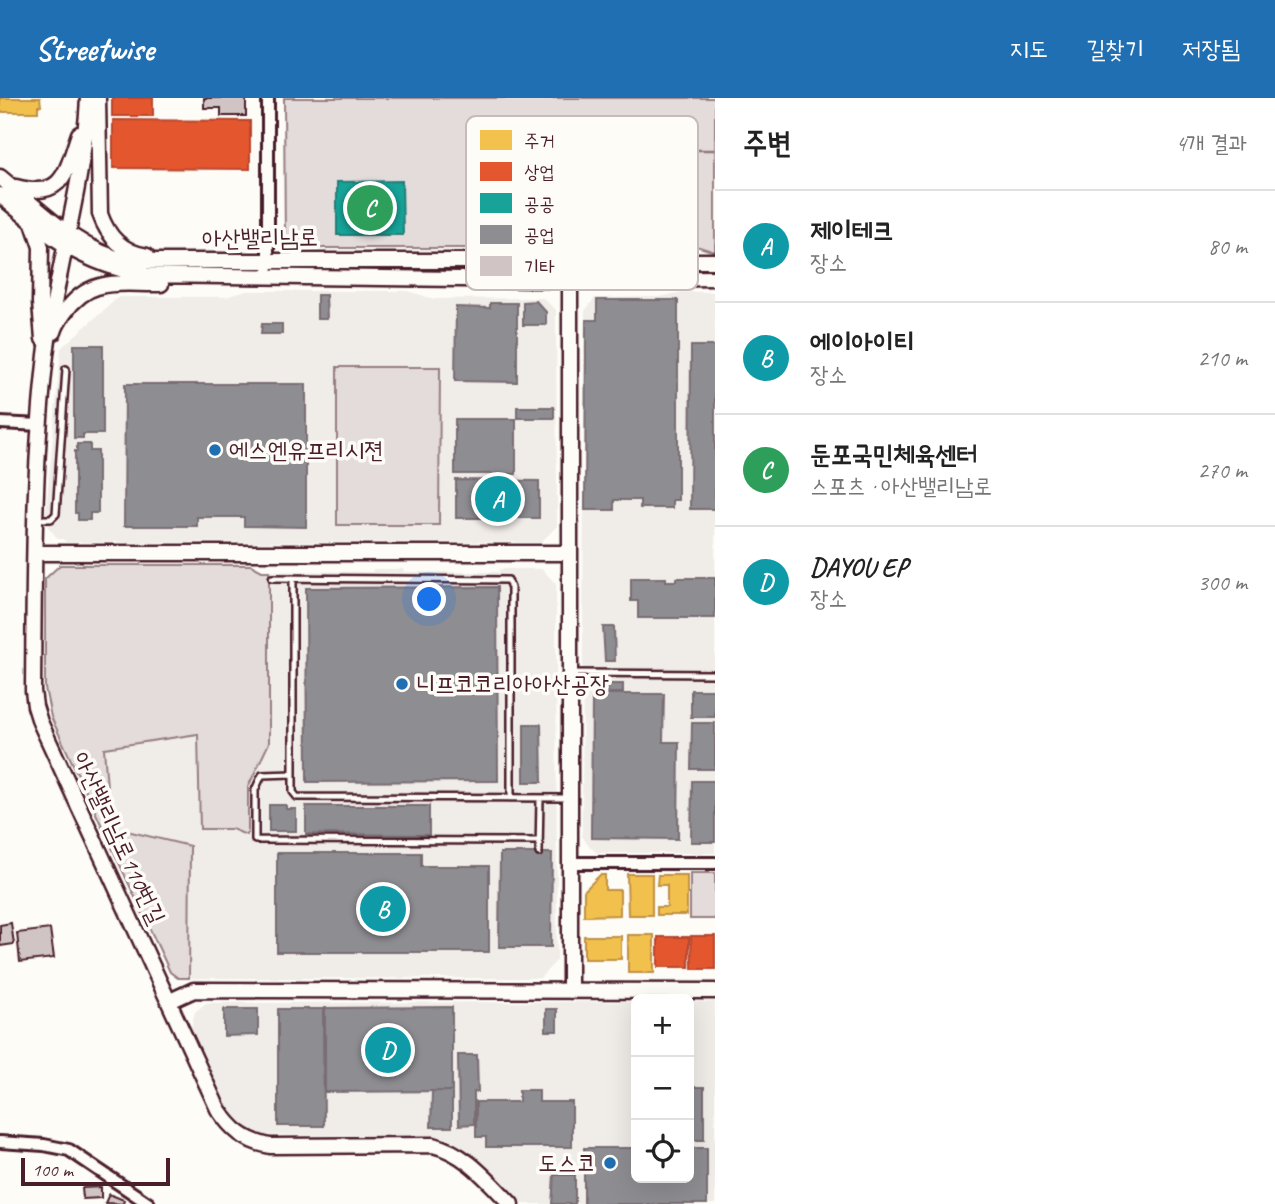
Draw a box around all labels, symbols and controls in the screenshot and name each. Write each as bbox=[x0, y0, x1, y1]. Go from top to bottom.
text: Streetwise bbox=[35, 28, 154, 70]
text: 지도 bbox=[1010, 34, 1048, 64]
text: 길찾기 bbox=[1086, 34, 1144, 64]
text: 저장됨 bbox=[1182, 34, 1240, 64]
legend bbox=[466, 116, 698, 290]
text: 주변 bbox=[743, 124, 791, 162]
text: 주거 bbox=[524, 129, 555, 153]
text: 4개 결과 bbox=[1176, 129, 1247, 158]
text: 상업 bbox=[524, 160, 555, 184]
pin: C bbox=[347, 182, 393, 234]
text: 공공 bbox=[524, 192, 555, 216]
text: 제이테크 bbox=[810, 214, 894, 247]
street label: 아산밸리남로 bbox=[202, 222, 318, 254]
text: 공업 bbox=[524, 223, 555, 247]
text: A bbox=[760, 232, 772, 261]
text: 80 m bbox=[1208, 232, 1247, 261]
text: 장소 bbox=[810, 248, 847, 277]
text: 기타 bbox=[524, 255, 555, 279]
text: 에이아이티 bbox=[810, 326, 915, 359]
text: B bbox=[760, 344, 772, 373]
text: 210 m bbox=[1198, 344, 1247, 373]
text: 장소 bbox=[810, 360, 847, 389]
place label: 에스엔유프리시젼 bbox=[229, 435, 384, 465]
text: 둔포국민체육센터 bbox=[810, 438, 977, 471]
marker: 에스엔유프리시젼 bbox=[207, 442, 223, 458]
text: C bbox=[761, 456, 771, 485]
text: 270 m bbox=[1198, 456, 1247, 485]
text: 스포츠 · 아산밸리남로 bbox=[810, 472, 992, 501]
pin: A bbox=[475, 473, 521, 525]
text: DAYOU EP bbox=[810, 551, 907, 584]
text: D bbox=[759, 568, 773, 597]
text: 300 m bbox=[1198, 568, 1247, 597]
your location bbox=[412, 582, 446, 616]
text: 장소 bbox=[810, 584, 847, 613]
place label: 니프코코리아아산공장 bbox=[416, 669, 609, 699]
marker: 니프코코리아아산공장 bbox=[394, 676, 410, 692]
street label: 아산밸리남로110번길 bbox=[66, 747, 172, 929]
pin: B bbox=[360, 883, 406, 935]
map controls bbox=[631, 994, 694, 1183]
button: + bbox=[631, 994, 694, 1057]
pin: D bbox=[365, 1024, 411, 1076]
button: − bbox=[631, 1057, 694, 1120]
button: locate bbox=[631, 1120, 694, 1183]
place label: 도스코 bbox=[538, 1148, 596, 1178]
scale bar bbox=[21, 1155, 170, 1187]
marker: 도스코 bbox=[602, 1155, 618, 1171]
text: 100 m bbox=[32, 1158, 73, 1182]

